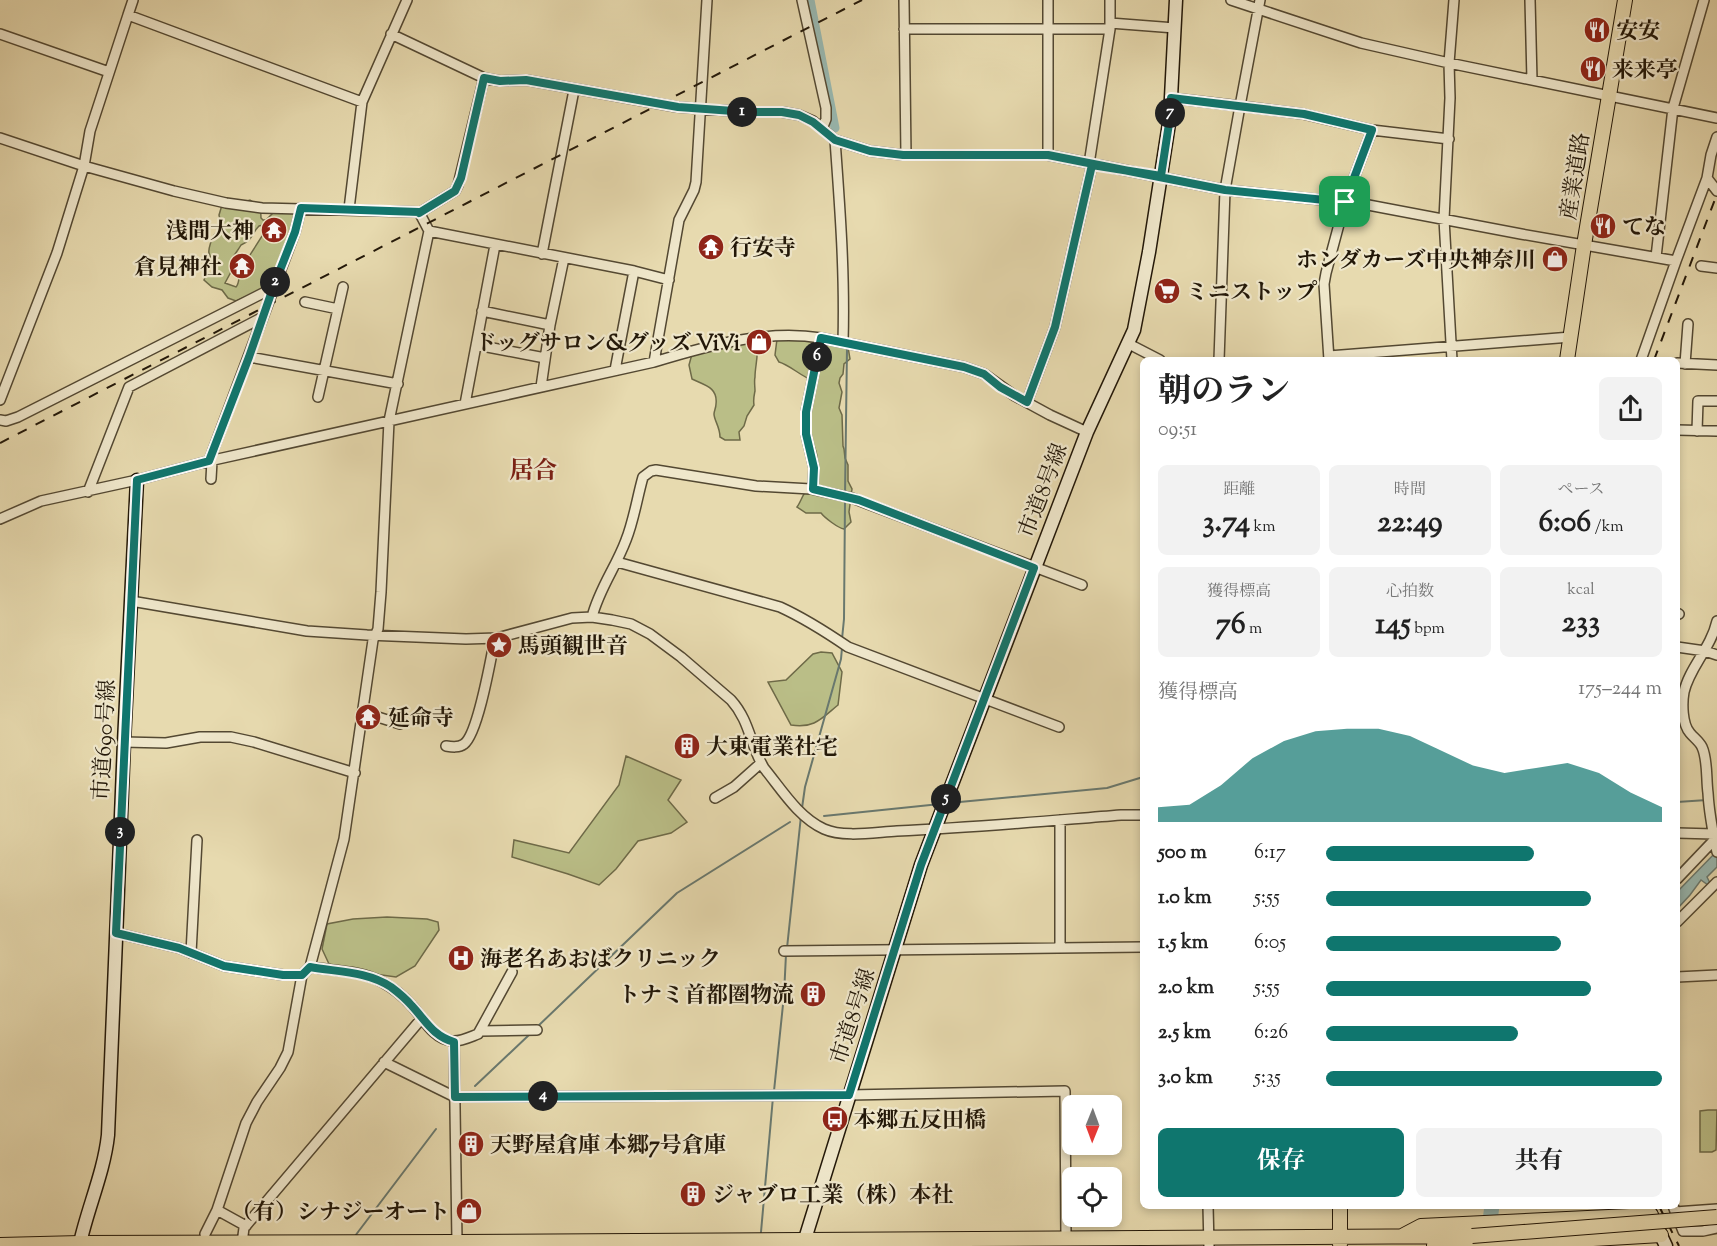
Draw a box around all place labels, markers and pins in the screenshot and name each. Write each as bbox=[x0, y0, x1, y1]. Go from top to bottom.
restaurant icon: 安安 bbox=[1582, 15, 1612, 45]
place label: 安安 bbox=[1616, 17, 1660, 49]
restaurant icon: 来来亭 bbox=[1578, 54, 1608, 84]
place label: 来来亭 bbox=[1612, 56, 1678, 88]
pin: 1 bbox=[727, 97, 757, 127]
pin: 7 bbox=[1155, 98, 1185, 128]
pin bbox=[1319, 176, 1370, 227]
restaurant icon: てな bbox=[1588, 211, 1618, 241]
place label: てな bbox=[1622, 213, 1666, 245]
temple icon: 浅間大神 bbox=[259, 215, 289, 245]
place label: 浅間大神 bbox=[166, 217, 254, 249]
temple icon: 行安寺 bbox=[696, 232, 726, 262]
place label: 行安寺 bbox=[730, 234, 796, 266]
shop icon: ホンダカーズ中央神奈川 bbox=[1540, 244, 1570, 274]
place label: ホンダカーズ中央神奈川 bbox=[1296, 246, 1536, 278]
temple icon: 倉見神社 bbox=[227, 251, 257, 281]
place label: 倉見神社 bbox=[134, 253, 222, 285]
pin: 2 bbox=[260, 267, 290, 297]
supermarket icon: ミニストップ bbox=[1152, 276, 1182, 306]
place label: ミニストップ bbox=[1186, 278, 1317, 310]
shop icon: ドッグサロン&グッズ ViVi bbox=[744, 327, 774, 357]
place label: ドッグサロン&グッズ ViVi bbox=[475, 329, 741, 361]
pin: 6 bbox=[802, 342, 832, 372]
place icon: 馬頭観世音 bbox=[484, 630, 514, 660]
place label: 馬頭観世音 bbox=[518, 632, 628, 664]
temple icon: 延命寺 bbox=[353, 702, 383, 732]
place label: 延命寺 bbox=[388, 704, 454, 736]
building icon: 大東電業社宅 bbox=[672, 731, 702, 761]
place label: 大東電業社宅 bbox=[706, 733, 838, 765]
pin: 5 bbox=[931, 784, 961, 814]
pin: 3 bbox=[105, 817, 135, 847]
hospital icon: 海老名あおばクリニック bbox=[446, 943, 476, 973]
place label: 海老名あおばクリニック bbox=[480, 945, 721, 977]
building icon: トナミ首都圏物流 bbox=[798, 979, 828, 1009]
place label: トナミ首都圏物流 bbox=[618, 981, 794, 1013]
pin: 4 bbox=[528, 1081, 558, 1111]
bus stop icon: 本郷五反田橋 bbox=[820, 1104, 850, 1134]
place label: 本郷五反田橋 bbox=[854, 1106, 986, 1138]
building icon: 天野屋倉庫 本郷7号倉庫 bbox=[456, 1129, 486, 1159]
place label: 天野屋倉庫 本郷7号倉庫 bbox=[490, 1131, 726, 1163]
building icon: ジャブロ工業（株）本社 bbox=[678, 1179, 708, 1209]
place label: ジャブロ工業（株）本社 bbox=[712, 1181, 954, 1213]
shop icon: （有）シナジーオート bbox=[454, 1196, 484, 1226]
place label: （有）シナジーオート bbox=[231, 1198, 450, 1230]

